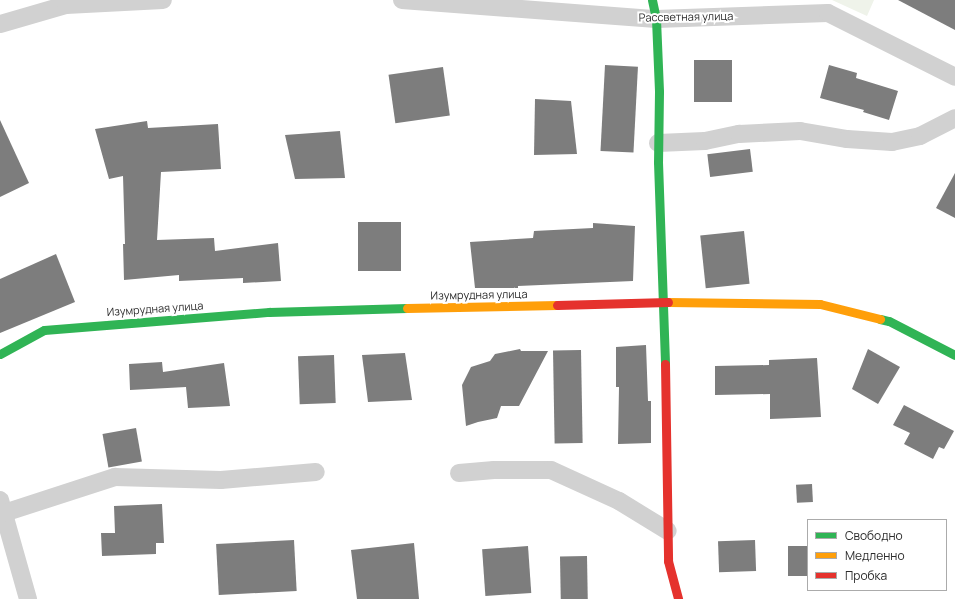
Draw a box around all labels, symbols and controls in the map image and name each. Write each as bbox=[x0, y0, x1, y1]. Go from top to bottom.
street label: Рассветная улица bbox=[639, 10, 733, 24]
street label: Изумрудная улица bbox=[430, 288, 528, 302]
street label: Изумрудная улица bbox=[106, 299, 204, 319]
legend bbox=[807, 519, 947, 591]
text: Свободно bbox=[845, 527, 903, 544]
text: Медленно bbox=[845, 547, 905, 564]
text: Пробка bbox=[845, 567, 887, 584]

